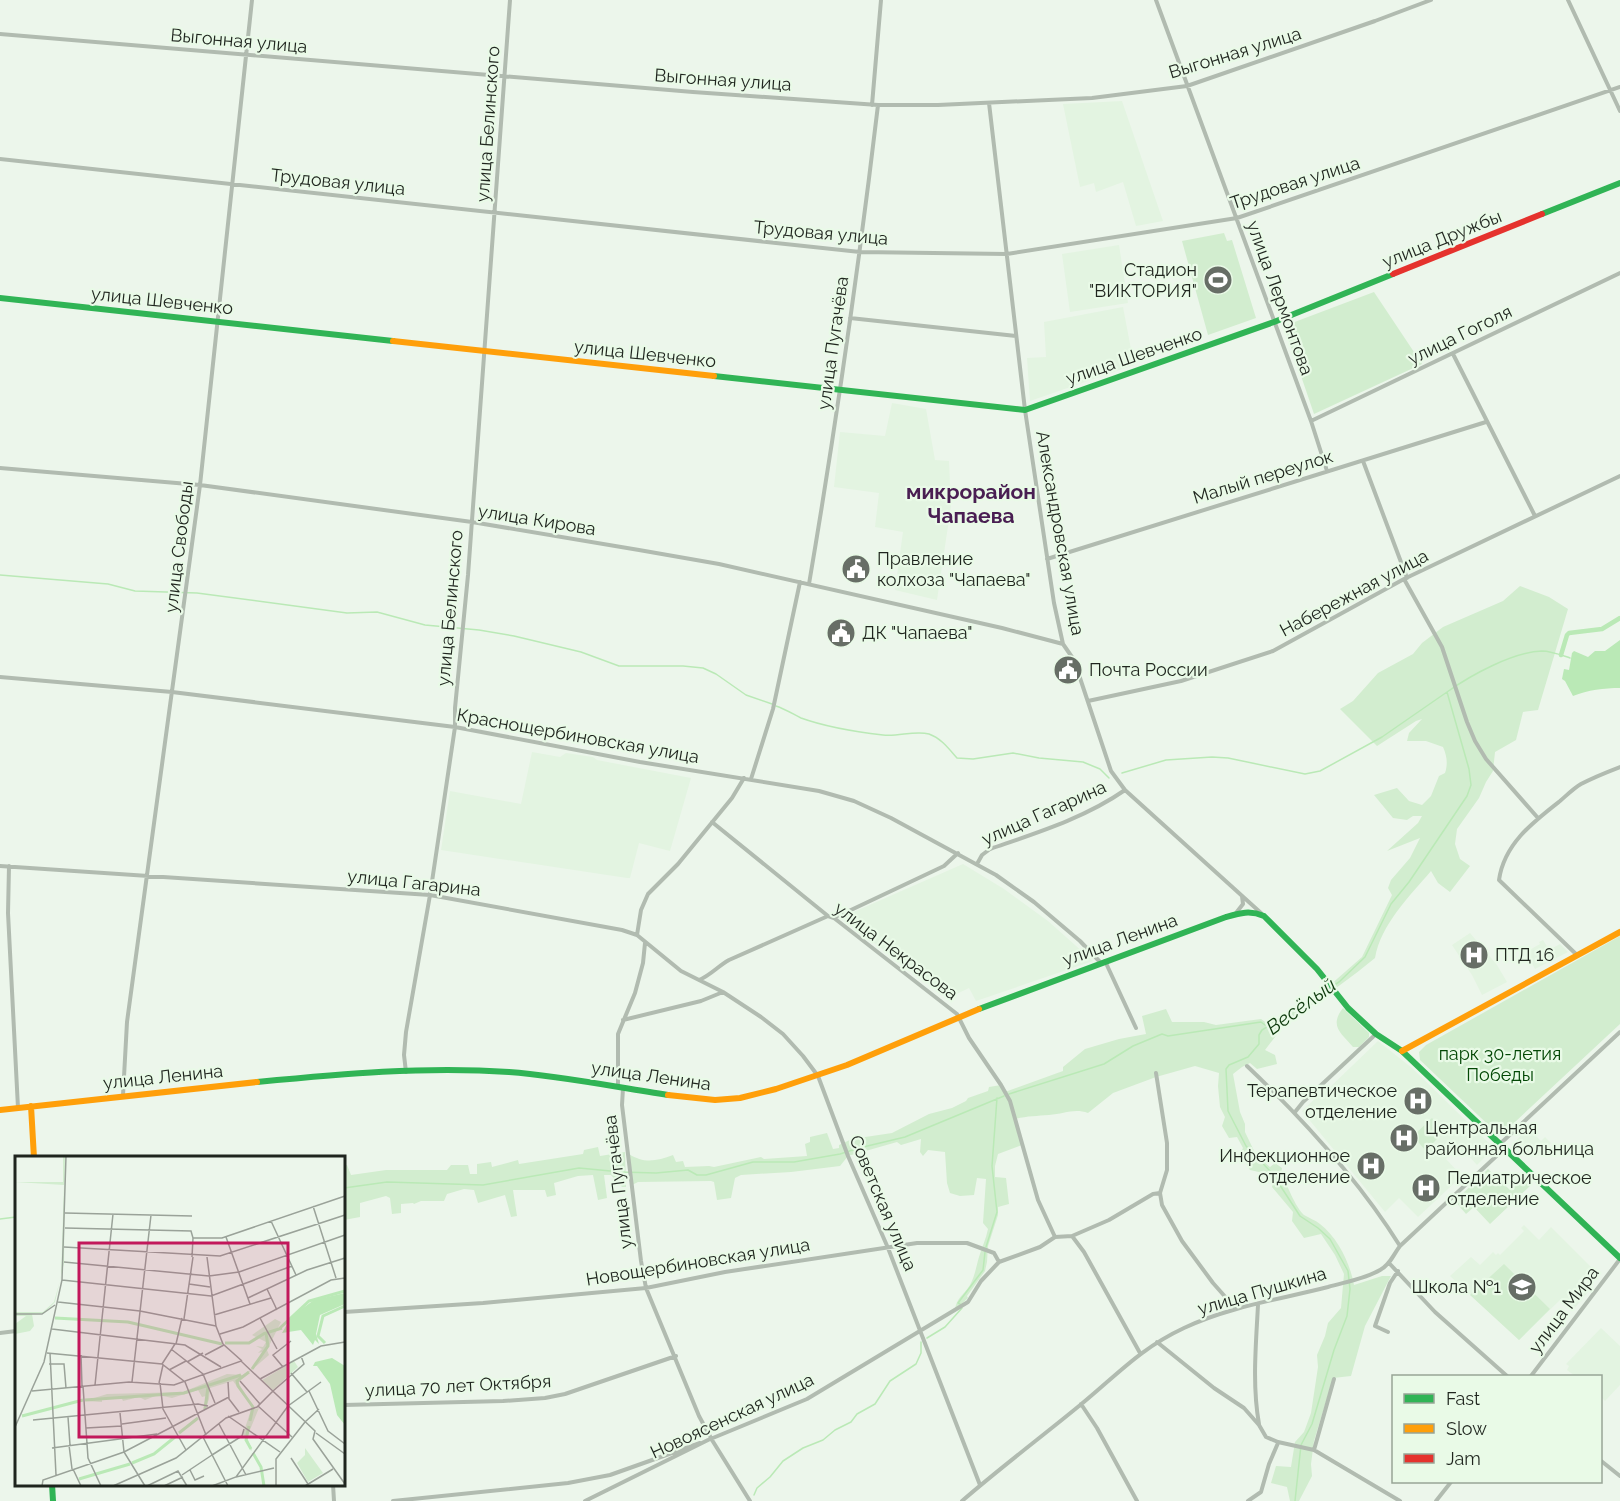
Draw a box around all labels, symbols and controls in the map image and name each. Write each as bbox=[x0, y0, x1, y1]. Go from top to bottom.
street label: Выгонная улица bbox=[1166, 22, 1304, 83]
street label: Выгонная улица bbox=[170, 24, 308, 57]
street label: улица Белинского bbox=[472, 45, 503, 203]
street label: Выгонная улица bbox=[654, 64, 792, 95]
street label: Трудовая улица bbox=[1227, 152, 1362, 213]
street label: Трудовая улица bbox=[270, 164, 406, 199]
street label: улица Дружбы bbox=[1379, 205, 1505, 272]
street label: Трудовая улица bbox=[753, 216, 889, 249]
street label: улица Лермонтова bbox=[1243, 218, 1318, 378]
place label: Стадион "ВИКТОРИЯ" bbox=[1089, 259, 1197, 301]
sports icon: Стадион "ВИКТОРИЯ" bbox=[1202, 264, 1234, 296]
street label: улица Пугачёва bbox=[813, 275, 852, 411]
street label: улица Шевченко bbox=[90, 283, 234, 318]
street label: улица Гоголя bbox=[1404, 300, 1515, 369]
street label: улица Шевченко bbox=[1063, 322, 1205, 389]
street label: улица Шевченко bbox=[573, 336, 717, 371]
street label: Александровская улица bbox=[1032, 429, 1089, 637]
street label: Малый переулок bbox=[1190, 445, 1335, 508]
district label: микрорайон Чапаева bbox=[906, 479, 1036, 528]
street label: улица Свободы bbox=[160, 480, 197, 614]
street label: улица Кирова bbox=[477, 500, 597, 539]
street label: улица Белинского bbox=[432, 529, 467, 687]
street label: Набережная улица bbox=[1276, 545, 1432, 641]
place label: Правление колхоза "Чапаева" bbox=[877, 548, 1031, 590]
public building icon: Правление колхоза "Чапаева" bbox=[840, 553, 872, 585]
public building icon: ДК "Чапаева" bbox=[825, 617, 857, 649]
place label: ДК "Чапаева" bbox=[862, 622, 973, 643]
public building icon: Почта России bbox=[1052, 654, 1084, 686]
place label: Почта России bbox=[1089, 659, 1208, 680]
street label: Краснощербиновская улица bbox=[455, 704, 701, 767]
street label: улица Гагарина bbox=[978, 776, 1109, 849]
street label: улица Гагарина bbox=[346, 865, 482, 900]
street label: улица Некрасова bbox=[830, 897, 962, 1004]
street label: улица Ленина bbox=[1060, 909, 1180, 970]
hospital icon: ПТД 16 bbox=[1458, 939, 1490, 971]
place label: ПТД 16 bbox=[1495, 944, 1554, 965]
water label: Весёлый bbox=[1261, 973, 1341, 1039]
park label: парк 30-летия Победы bbox=[1439, 1043, 1561, 1085]
street label: улица Ленина bbox=[590, 1057, 712, 1094]
street label: улица Ленина bbox=[102, 1060, 224, 1093]
place label: Терапевтическое отделение bbox=[1247, 1080, 1397, 1122]
hospital icon: Терапевтическое отделение bbox=[1402, 1085, 1434, 1117]
street label: улица Пугачёва bbox=[599, 1114, 636, 1250]
place label: Центральная районная больница bbox=[1425, 1117, 1594, 1159]
hospital icon: Центральная районная больница bbox=[1388, 1122, 1420, 1154]
street label: Советская улица bbox=[845, 1132, 921, 1274]
place label: Инфекционное отделение bbox=[1219, 1145, 1350, 1187]
hospital icon: Инфекционное отделение bbox=[1355, 1150, 1387, 1182]
inset map bbox=[15, 1156, 345, 1486]
place label: Педиатрическое отделение bbox=[1447, 1167, 1592, 1209]
hospital icon: Педиатрическое отделение bbox=[1410, 1172, 1442, 1204]
street label: Новощербиновская улица bbox=[584, 1233, 811, 1290]
street label: улица Пушкина bbox=[1195, 1262, 1329, 1319]
street label: улица Мира bbox=[1524, 1262, 1603, 1357]
school or university icon: Школа №1 bbox=[1506, 1271, 1538, 1303]
place label: Школа №1 bbox=[1411, 1276, 1501, 1297]
street label: Новоясенская улица bbox=[647, 1368, 817, 1463]
street label: улица 70 лет Октября bbox=[364, 1370, 552, 1401]
legend bbox=[1392, 1375, 1602, 1483]
text: Fast bbox=[1446, 1388, 1480, 1409]
text: Slow bbox=[1446, 1418, 1487, 1439]
text: Jam bbox=[1446, 1448, 1481, 1469]

